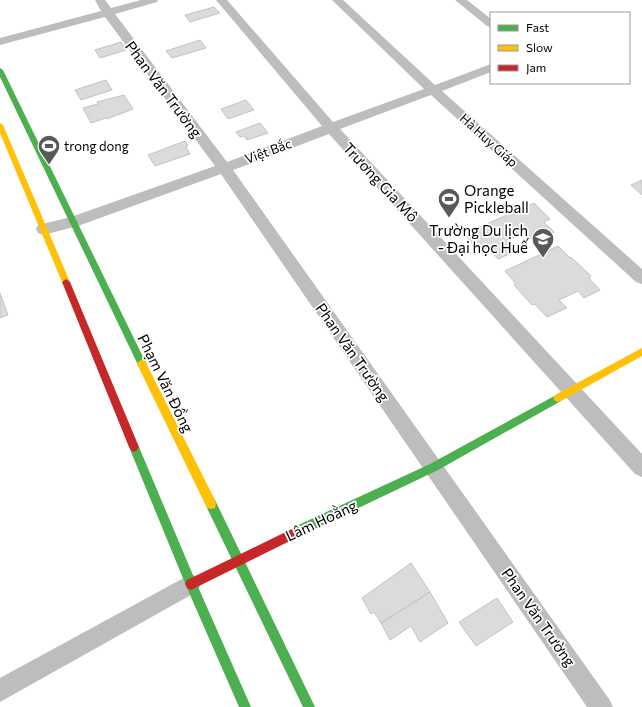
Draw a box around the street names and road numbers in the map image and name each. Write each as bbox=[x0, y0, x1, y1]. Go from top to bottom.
street label: Phan Văn Trường bbox=[122, 37, 206, 141]
street label: Hà Huy Giáp bbox=[457, 110, 522, 170]
street label: Việt Bắc bbox=[242, 134, 293, 167]
street label: Trương Gia Mô bbox=[340, 139, 422, 225]
street label: Phan Văn Trường bbox=[312, 299, 394, 405]
street label: Phạm Văn Đồng bbox=[134, 331, 198, 435]
street label: Lâm Hoằng bbox=[282, 496, 360, 544]
street label: Phan Văn Trường bbox=[498, 564, 580, 670]

